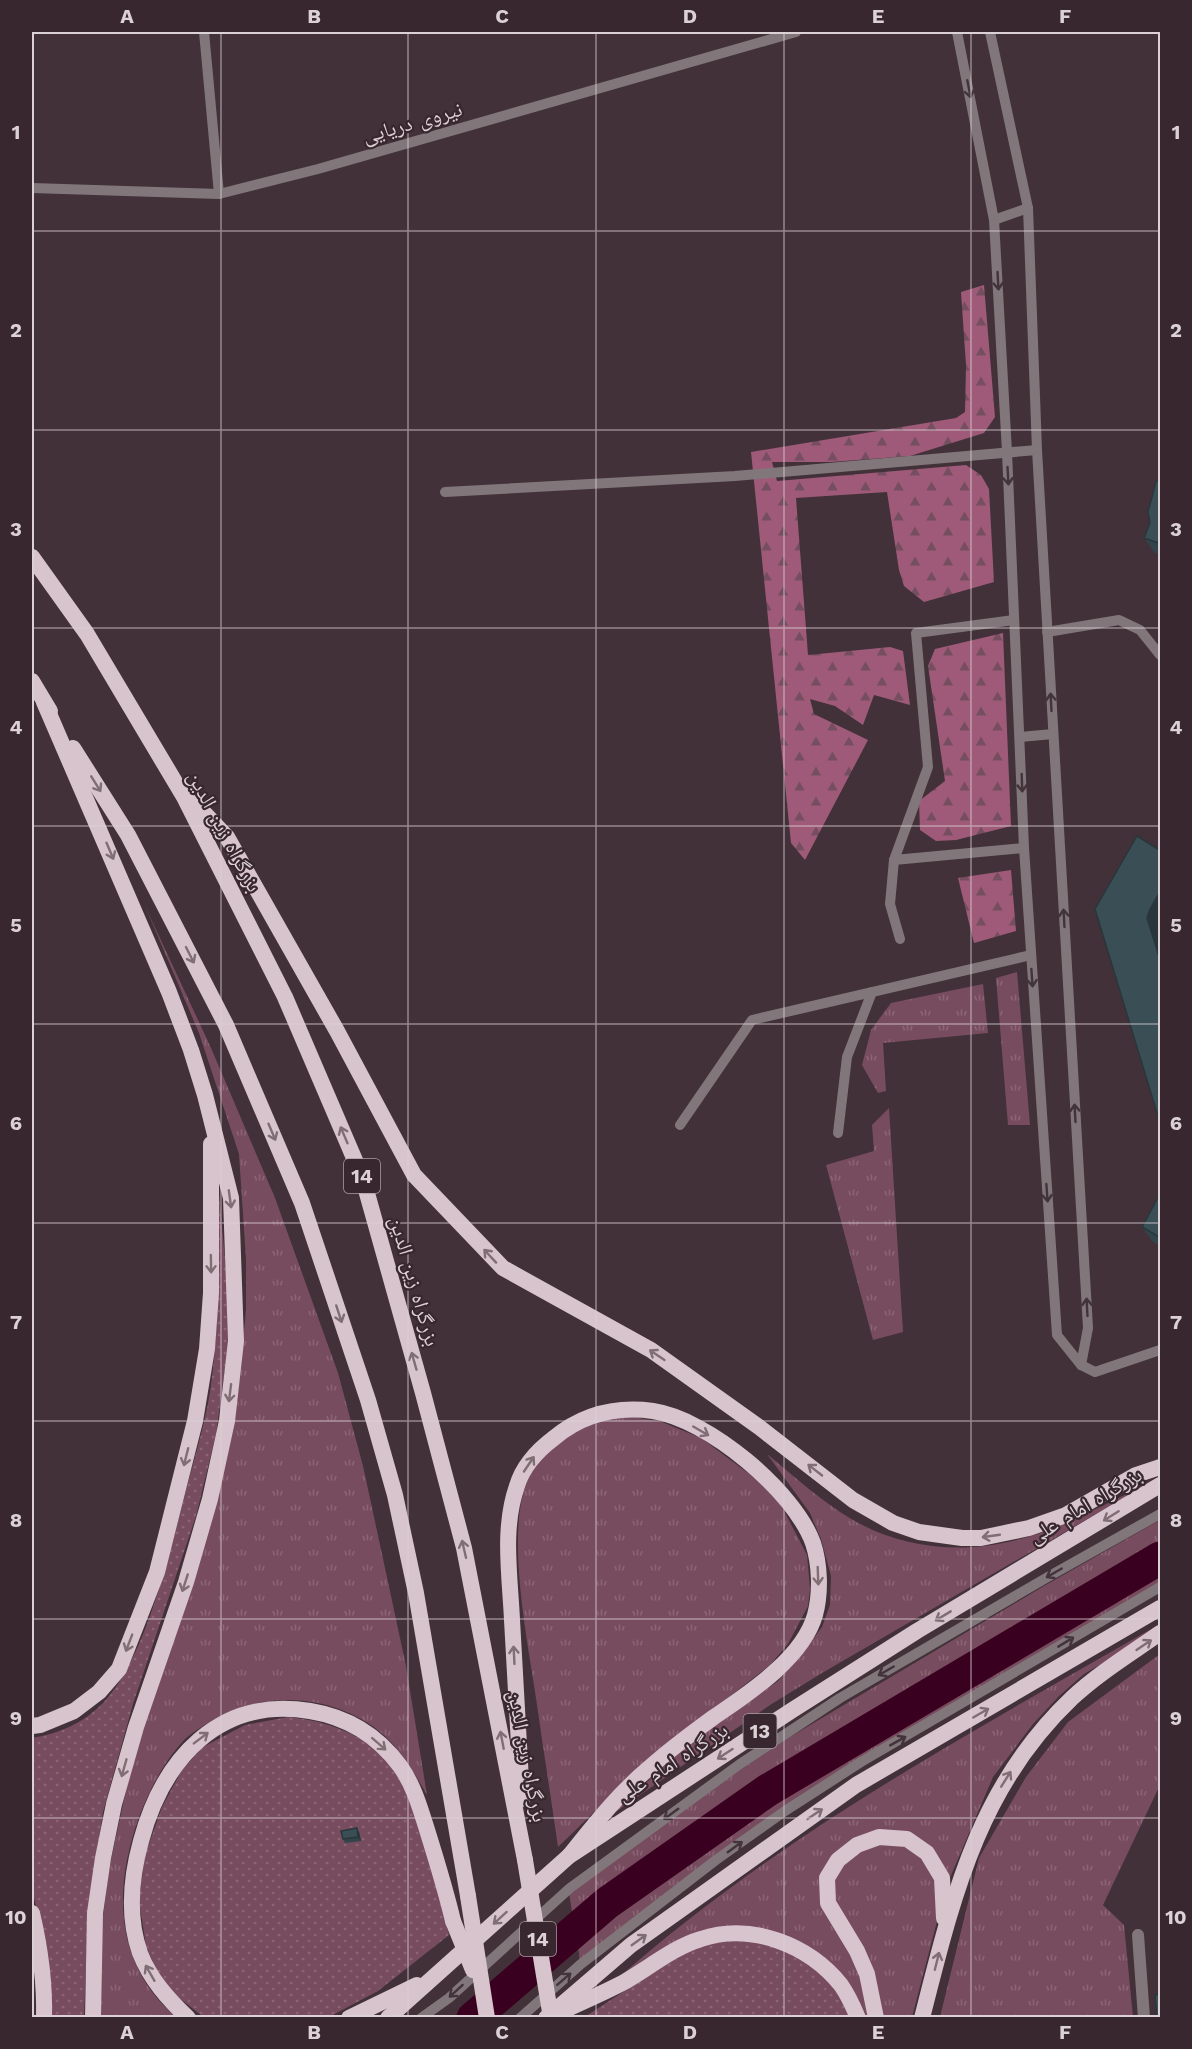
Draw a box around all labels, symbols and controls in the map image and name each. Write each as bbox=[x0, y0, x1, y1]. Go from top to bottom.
text: A bbox=[120, 4, 134, 28]
text: B bbox=[307, 4, 321, 28]
text: C bbox=[495, 4, 509, 28]
text: D bbox=[683, 4, 697, 28]
text: E bbox=[872, 4, 884, 28]
text: F bbox=[1059, 4, 1071, 28]
one-way arrow bbox=[964, 78, 975, 98]
street label: نیروی دریایی bbox=[359, 96, 465, 149]
text: 1 bbox=[12, 120, 20, 144]
text: 1 bbox=[1172, 120, 1180, 144]
one-way arrow bbox=[992, 271, 1003, 291]
text: 2 bbox=[10, 318, 22, 342]
text: 2 bbox=[1170, 318, 1182, 342]
one-way arrow bbox=[1003, 466, 1014, 486]
text: 3 bbox=[10, 517, 22, 541]
text: 3 bbox=[1170, 517, 1182, 541]
one-way arrow bbox=[1045, 693, 1056, 713]
text: 4 bbox=[10, 715, 23, 739]
text: 4 bbox=[1170, 715, 1183, 739]
street label: بزرگراه زین الدین bbox=[182, 766, 267, 896]
one-way arrow bbox=[1016, 772, 1027, 792]
one-way arrow bbox=[90, 775, 102, 792]
one-way arrow bbox=[105, 842, 116, 860]
one-way arrow bbox=[1058, 908, 1069, 928]
text: 5 bbox=[10, 913, 22, 937]
text: 5 bbox=[1170, 913, 1182, 937]
one-way arrow bbox=[185, 945, 196, 963]
one-way arrow bbox=[1027, 967, 1038, 987]
one-way arrow bbox=[1070, 1103, 1081, 1123]
text: 6 bbox=[10, 1111, 22, 1135]
text: 6 bbox=[1170, 1111, 1182, 1135]
one-way arrow bbox=[267, 1122, 278, 1140]
one-way arrow bbox=[338, 1126, 349, 1144]
road number: 14 bbox=[344, 1159, 380, 1193]
one-way arrow bbox=[1042, 1183, 1053, 1203]
one-way arrow bbox=[225, 1188, 236, 1208]
street label: بزرگراه زین الدین bbox=[384, 1213, 445, 1349]
one-way arrow bbox=[483, 1248, 498, 1263]
one-way arrow bbox=[205, 1254, 216, 1274]
one-way arrow bbox=[1081, 1298, 1092, 1318]
one-way arrow bbox=[335, 1304, 346, 1323]
text: 7 bbox=[10, 1310, 22, 1334]
text: 7 bbox=[1170, 1310, 1182, 1334]
one-way arrow bbox=[649, 1349, 666, 1361]
one-way arrow bbox=[408, 1352, 419, 1371]
one-way arrow bbox=[224, 1383, 235, 1403]
one-way arrow bbox=[692, 1425, 709, 1437]
one-way arrow bbox=[179, 1447, 191, 1466]
one-way arrow bbox=[523, 1456, 535, 1473]
street label: بزرگراه امام علی bbox=[1024, 1461, 1147, 1550]
one-way arrow bbox=[807, 1464, 823, 1476]
text: 8 bbox=[10, 1508, 22, 1532]
text: 8 bbox=[1170, 1508, 1182, 1532]
one-way arrow bbox=[1103, 1511, 1120, 1523]
one-way arrow bbox=[982, 1531, 1001, 1542]
one-way arrow bbox=[458, 1540, 469, 1559]
one-way arrow bbox=[812, 1565, 824, 1585]
one-way arrow bbox=[1046, 1568, 1063, 1580]
one-way arrow bbox=[179, 1573, 190, 1592]
one-way arrow bbox=[935, 1610, 952, 1622]
one-way arrow bbox=[123, 1633, 134, 1652]
one-way arrow bbox=[1057, 1635, 1074, 1647]
one-way arrow bbox=[1135, 1639, 1152, 1651]
one-way arrow bbox=[509, 1645, 520, 1665]
one-way arrow bbox=[878, 1666, 895, 1678]
street label: بزرگراه زین الدین bbox=[502, 1688, 553, 1824]
text: 9 bbox=[10, 1706, 22, 1730]
one-way arrow bbox=[972, 1706, 989, 1718]
text: 9 bbox=[1170, 1706, 1182, 1730]
road number: 13 bbox=[744, 1714, 777, 1748]
street label: بزرگراه امام علی bbox=[612, 1717, 733, 1809]
one-way arrow bbox=[496, 1731, 507, 1751]
one-way arrow bbox=[192, 1732, 208, 1745]
one-way arrow bbox=[889, 1735, 906, 1747]
one-way arrow bbox=[372, 1737, 387, 1751]
one-way arrow bbox=[717, 1748, 734, 1760]
one-way arrow bbox=[118, 1758, 130, 1777]
one-way arrow bbox=[1000, 1771, 1012, 1788]
one-way arrow bbox=[663, 1807, 679, 1820]
one-way arrow bbox=[806, 1808, 822, 1820]
one-way arrow bbox=[726, 1840, 742, 1853]
text: 10 bbox=[5, 1905, 27, 1929]
text: 10 bbox=[1165, 1905, 1187, 1929]
one-way arrow bbox=[493, 1911, 508, 1925]
road number: 14 bbox=[520, 1922, 556, 1956]
one-way arrow bbox=[631, 1934, 647, 1946]
one-way arrow bbox=[931, 1952, 943, 1971]
one-way arrow bbox=[144, 1965, 156, 1982]
one-way arrow bbox=[556, 1972, 571, 1986]
one-way arrow bbox=[449, 1984, 464, 1998]
text: A bbox=[120, 2020, 134, 2044]
text: B bbox=[307, 2020, 321, 2044]
text: C bbox=[495, 2020, 509, 2044]
text: D bbox=[683, 2020, 697, 2044]
text: E bbox=[872, 2020, 884, 2044]
text: F bbox=[1059, 2020, 1071, 2044]

